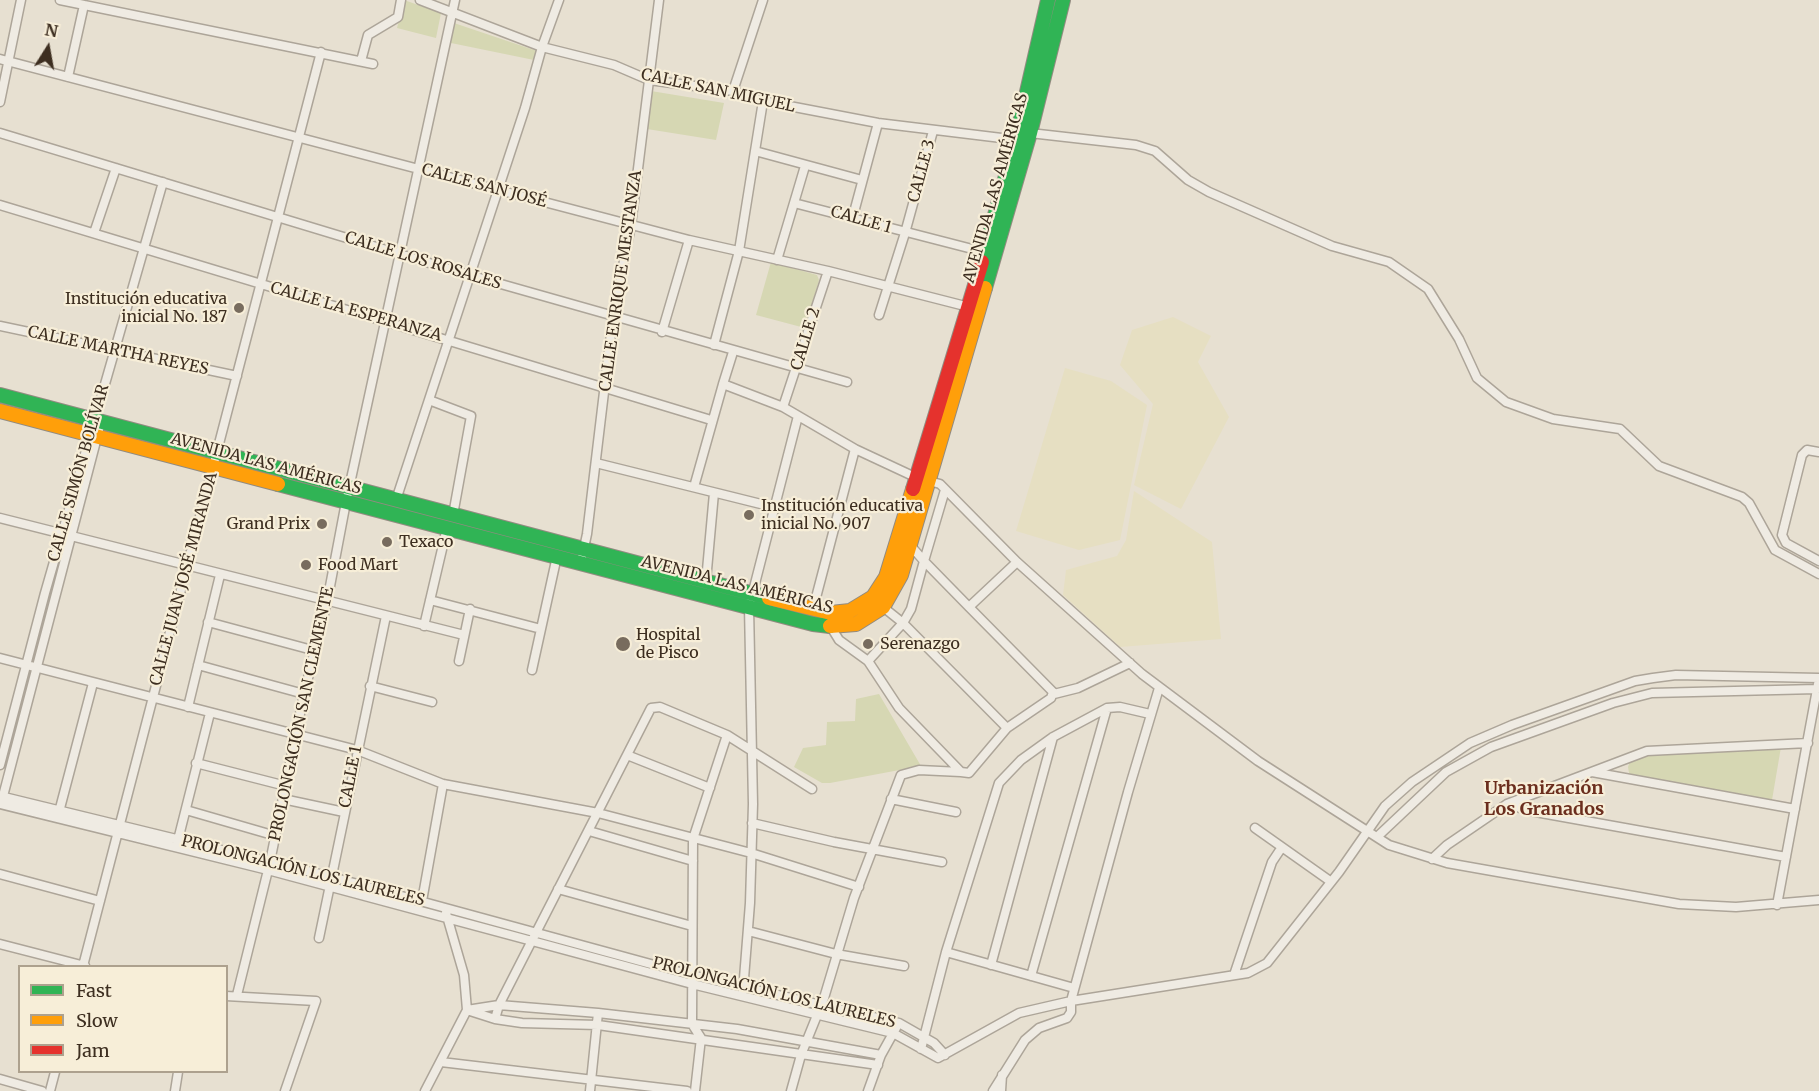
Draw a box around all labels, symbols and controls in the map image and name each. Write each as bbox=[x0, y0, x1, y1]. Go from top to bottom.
north arrow bbox=[18, 18, 78, 78]
text: N bbox=[43, 19, 60, 41]
street label: CALLE SAN MIGUEL bbox=[639, 65, 797, 117]
street label: AVENIDA LAS AMÉRICAS bbox=[960, 91, 1032, 285]
street label: CALLE 3 bbox=[904, 137, 940, 205]
street label: CALLE SAN JOSÉ bbox=[419, 160, 549, 212]
street label: CALLE ENRIQUE MESTANZA bbox=[596, 169, 646, 393]
street label: CALLE 1 bbox=[828, 202, 894, 238]
street label: CALLE LOS ROSALES bbox=[343, 228, 503, 294]
street label: CALLE LA ESPERANZA bbox=[268, 278, 444, 346]
place label: Institución educativa inicial No. 187 bbox=[65, 289, 227, 327]
marker: Institución educativa inicial No. 187 bbox=[232, 301, 246, 315]
street label: CALLE 2 bbox=[787, 305, 825, 373]
street label: CALLE MARTHA REYES bbox=[26, 322, 210, 380]
street label: CALLE SIMÓN BOLÍVAR bbox=[44, 382, 114, 564]
street label: AVENIDA LAS AMÉRICAS bbox=[169, 429, 363, 499]
street label: CALLE JUAN JOSÉ MIRANDA bbox=[146, 470, 222, 688]
place label: Institución educativa inicial No. 907 bbox=[761, 496, 923, 534]
marker: Institución educativa inicial No. 907 bbox=[742, 508, 756, 522]
place label: Grand Prix bbox=[227, 514, 310, 534]
marker: Grand Prix bbox=[315, 517, 329, 531]
place label: Texaco bbox=[399, 532, 453, 552]
marker: Texaco bbox=[380, 535, 394, 549]
street label: AVENIDA LAS AMÉRICAS bbox=[639, 552, 835, 618]
place label: Food Mart bbox=[318, 555, 398, 575]
marker: Food Mart bbox=[299, 558, 313, 572]
street label: PROLONGACIÓN SAN CLEMENTE bbox=[266, 585, 338, 843]
place label: Hospital de Pisco bbox=[636, 625, 700, 663]
place label: Serenazgo bbox=[880, 634, 960, 654]
marker: Hospital de Pisco bbox=[614, 635, 632, 653]
marker: Serenazgo bbox=[861, 637, 875, 651]
street label: CALLE 1 bbox=[336, 744, 366, 810]
district label: Urbanización Los Granados bbox=[1484, 778, 1604, 820]
street label: PROLONGACIÓN LOS LAURELES bbox=[179, 831, 427, 911]
street label: PROLONGACIÓN LOS LAURELES bbox=[650, 953, 898, 1033]
legend bbox=[18, 965, 228, 1073]
text: Fast bbox=[76, 979, 112, 1002]
text: Slow bbox=[76, 1009, 118, 1032]
text: Jam bbox=[76, 1039, 110, 1062]

